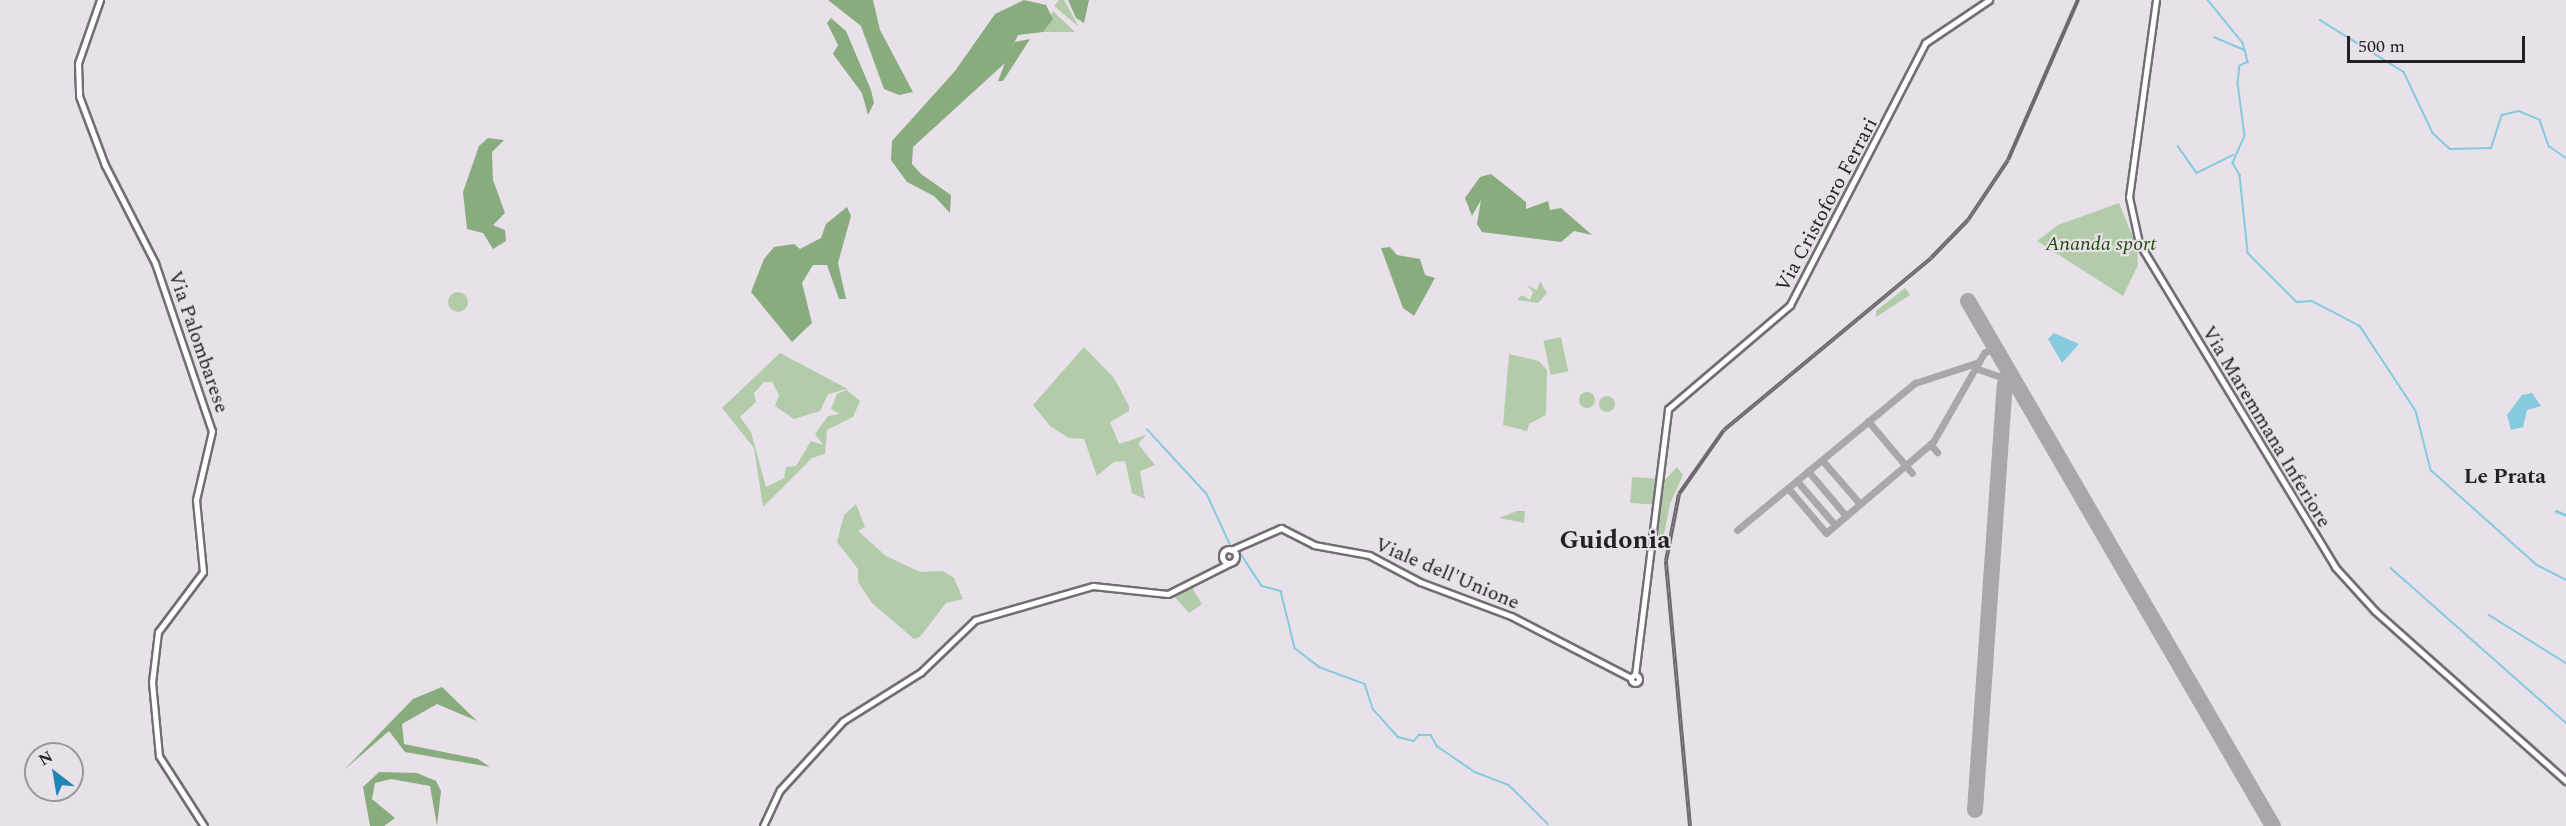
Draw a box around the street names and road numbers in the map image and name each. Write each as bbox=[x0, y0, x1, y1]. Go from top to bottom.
street label: Via Cristoforo Ferrari bbox=[1771, 114, 1883, 296]
street label: Via Palombarese bbox=[162, 268, 234, 416]
street label: Via Maremmana Inferiore bbox=[2196, 322, 2336, 532]
street label: Viale dell'Unione bbox=[1371, 533, 1523, 615]

